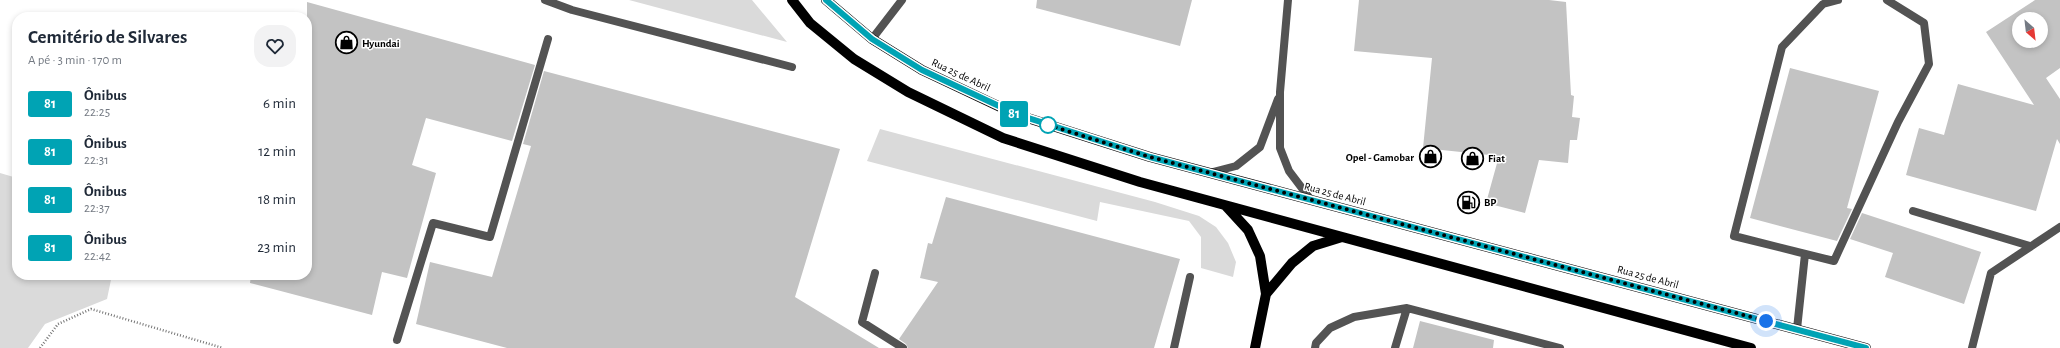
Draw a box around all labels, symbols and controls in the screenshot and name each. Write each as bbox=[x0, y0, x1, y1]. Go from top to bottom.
north arrow bbox=[2012, 12, 2048, 48]
map controls bbox=[2012, 12, 2048, 48]
button: heart bbox=[254, 25, 296, 67]
text: Cemitério de Silvares bbox=[28, 28, 187, 47]
shop icon: Hyundai bbox=[333, 30, 359, 56]
place label: Hyundai bbox=[362, 38, 400, 49]
text: A pé · 3 min · 170 m bbox=[28, 54, 122, 67]
street label: Rua 25 de Abril bbox=[930, 57, 992, 93]
text: Ônibus bbox=[84, 88, 127, 103]
text: 6 min bbox=[263, 96, 296, 111]
text: 81 bbox=[44, 97, 56, 111]
line badge: 81 bbox=[996, 101, 1032, 127]
text: 22:25 bbox=[84, 106, 110, 119]
text: 81 bbox=[1008, 107, 1020, 121]
unlabelled marker bbox=[1039, 116, 1057, 134]
text: Ônibus bbox=[84, 136, 127, 151]
text: 12 min bbox=[258, 144, 296, 159]
shop icon: Opel - Gamobar bbox=[1417, 144, 1443, 170]
text: 81 bbox=[44, 145, 56, 159]
shop icon: Fiat bbox=[1459, 145, 1485, 171]
place label: Opel - Gamobar bbox=[1346, 152, 1414, 163]
place label: Fiat bbox=[1488, 153, 1505, 164]
text: 22:31 bbox=[84, 154, 109, 167]
street label: Rua 25 de Abril bbox=[1303, 181, 1367, 207]
text: Ônibus bbox=[84, 184, 127, 199]
fuel station icon: BP bbox=[1456, 189, 1482, 215]
text: 18 min bbox=[258, 192, 296, 207]
text: 81 bbox=[44, 193, 56, 207]
place label: BP bbox=[1484, 197, 1496, 208]
text: 22:37 bbox=[84, 202, 110, 215]
text: Ônibus bbox=[84, 232, 127, 247]
text: 23 min bbox=[257, 240, 296, 255]
text: 81 bbox=[44, 241, 56, 255]
text: 22:42 bbox=[84, 250, 111, 263]
street label: Rua 25 de Abril bbox=[1616, 264, 1680, 290]
your location bbox=[1756, 311, 1776, 331]

